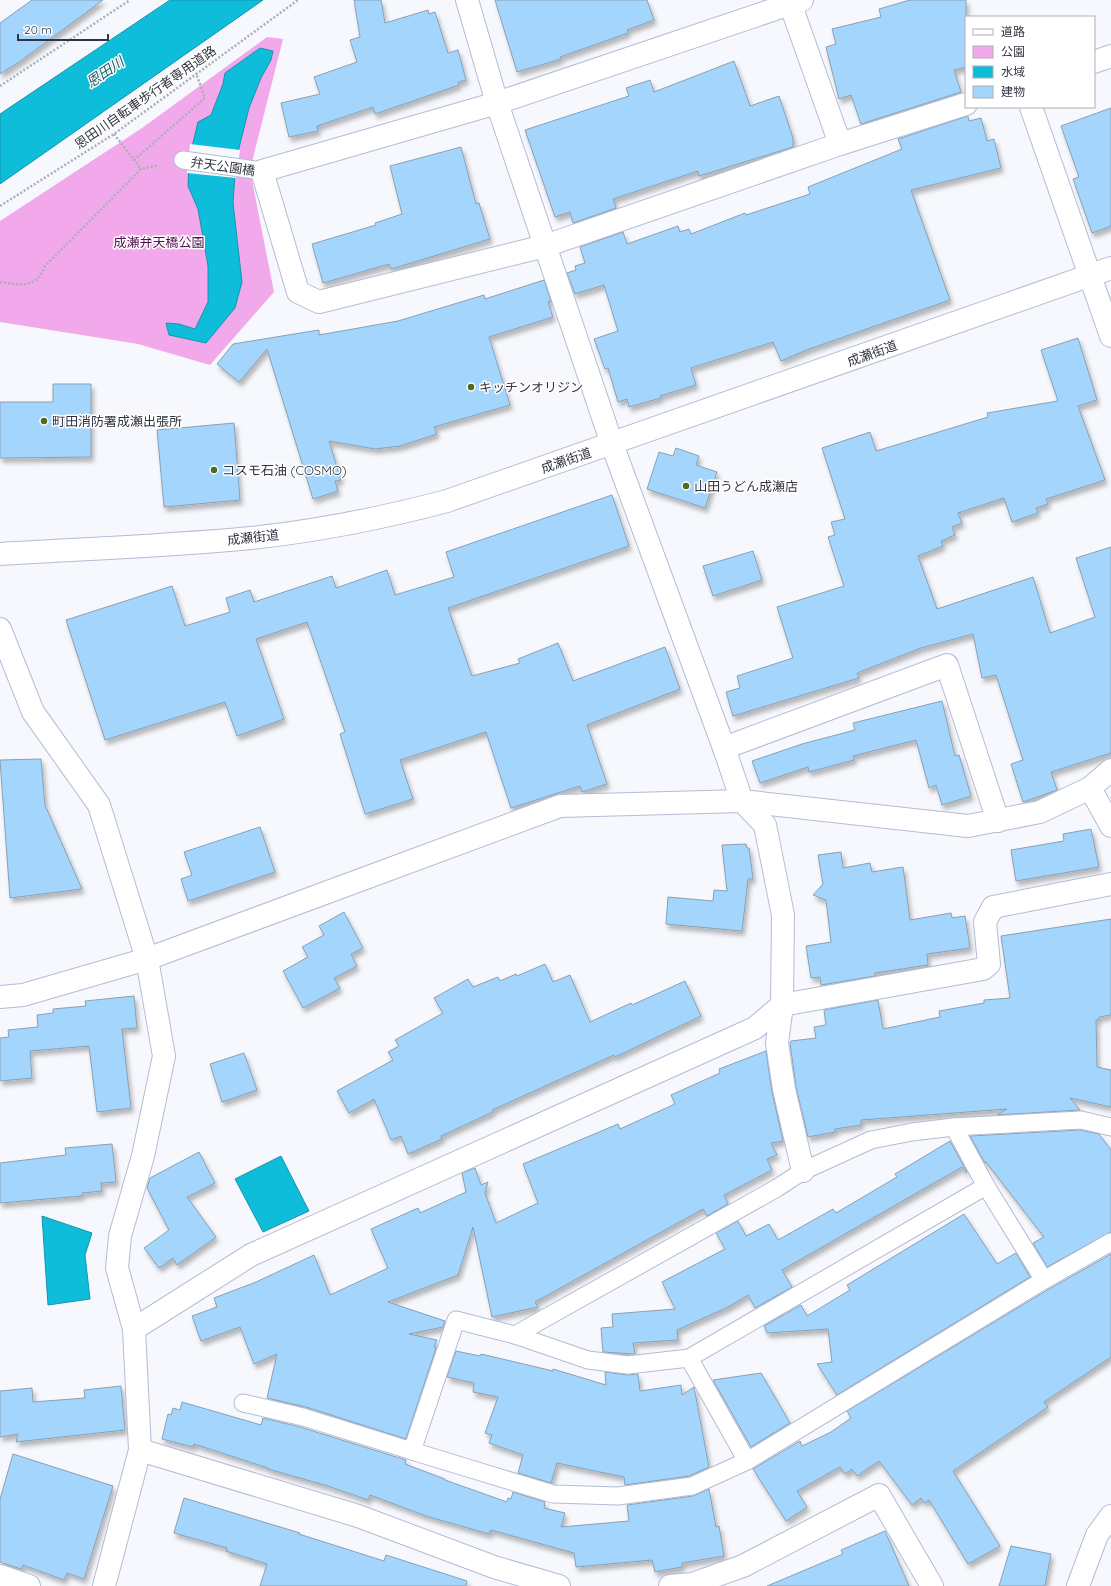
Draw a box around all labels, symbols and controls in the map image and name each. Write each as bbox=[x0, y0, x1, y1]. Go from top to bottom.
scale bar bbox=[18, 16, 108, 42]
legend bbox=[965, 16, 1095, 108]
text: 20 m bbox=[24, 22, 52, 37]
text: 道路 bbox=[1001, 24, 1025, 39]
street label: 恩田川自転車歩行者専用道路 bbox=[71, 42, 219, 152]
text: 公園 bbox=[1001, 44, 1025, 59]
water label: 恩田川 bbox=[83, 52, 129, 91]
text: 水域 bbox=[1001, 64, 1025, 79]
text: 建物 bbox=[1001, 84, 1025, 99]
street label: 弁天公園橋 bbox=[190, 154, 256, 178]
park label: 成瀬弁天橋公園 bbox=[113, 234, 205, 250]
street label: 成瀬街道 bbox=[845, 337, 899, 369]
place label: キッチンオリジン bbox=[479, 379, 583, 395]
marker: キッチンオリジン bbox=[466, 382, 476, 392]
place label: 町田消防署成瀬出張所 bbox=[52, 413, 182, 429]
marker: 町田消防署成瀬出張所 bbox=[39, 416, 49, 426]
street label: 成瀬街道 bbox=[539, 444, 593, 476]
place label: コスモ石油 (COSMO) bbox=[222, 462, 347, 478]
marker: コスモ石油 (COSMO) bbox=[209, 465, 219, 475]
place label: 山田うどん成瀬店 bbox=[694, 478, 798, 494]
marker: 山田うどん成瀬店 bbox=[681, 481, 691, 491]
street label: 成瀬街道 bbox=[226, 526, 280, 548]

